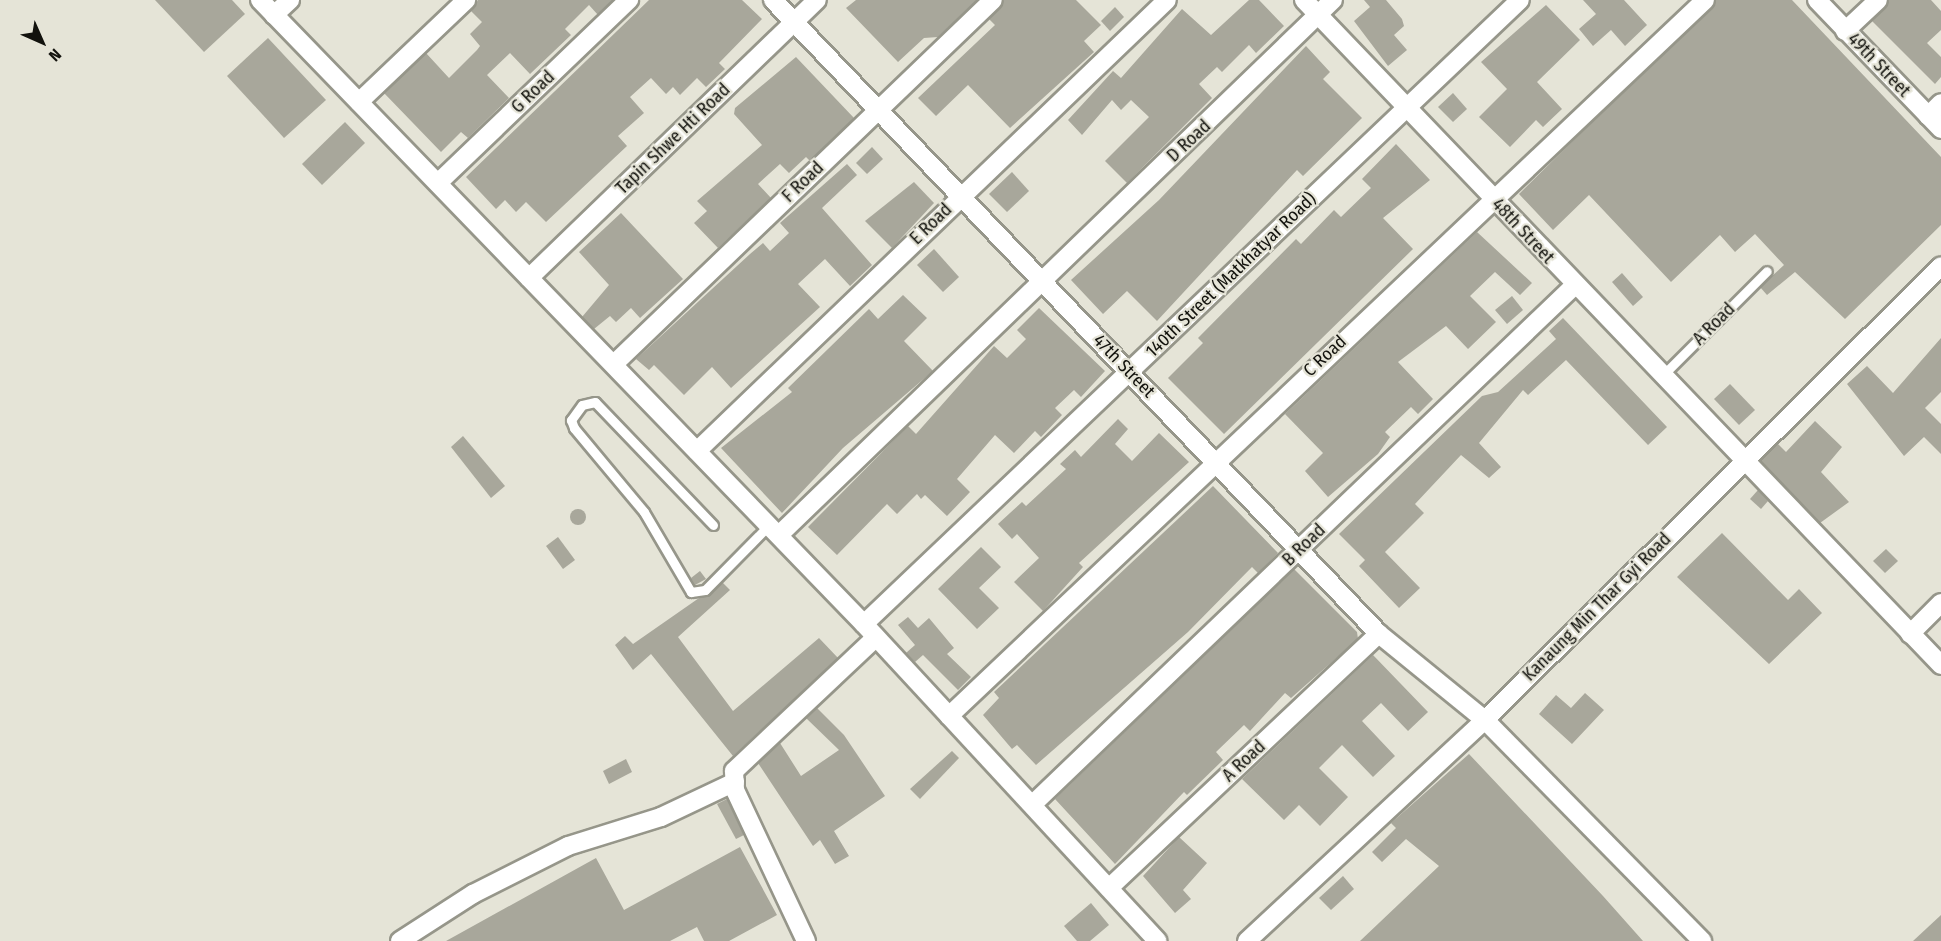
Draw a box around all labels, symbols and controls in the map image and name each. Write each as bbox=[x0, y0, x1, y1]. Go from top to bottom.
north arrow bbox=[12, 12, 72, 72]
street label: 49th Street bbox=[1843, 28, 1915, 102]
text: N bbox=[45, 45, 65, 65]
street label: G Road bbox=[507, 66, 559, 118]
street label: Tapin Shwe Hti Road bbox=[611, 79, 735, 199]
street label: D Road bbox=[1163, 115, 1215, 167]
street label: F Road bbox=[778, 157, 828, 207]
street label: 140th Street (Matkhatyar Road) bbox=[1141, 188, 1321, 362]
street label: 48th Street bbox=[1487, 194, 1559, 268]
street label: E Road bbox=[906, 199, 956, 249]
street label: A Road bbox=[1688, 298, 1740, 350]
street label: 47th Street bbox=[1089, 330, 1159, 402]
street label: C Road bbox=[1299, 331, 1351, 381]
street label: B Road bbox=[1278, 519, 1330, 571]
street label: Kanaung Min Thar Gyi Road bbox=[1518, 528, 1676, 686]
street label: A Road bbox=[1218, 736, 1270, 786]

